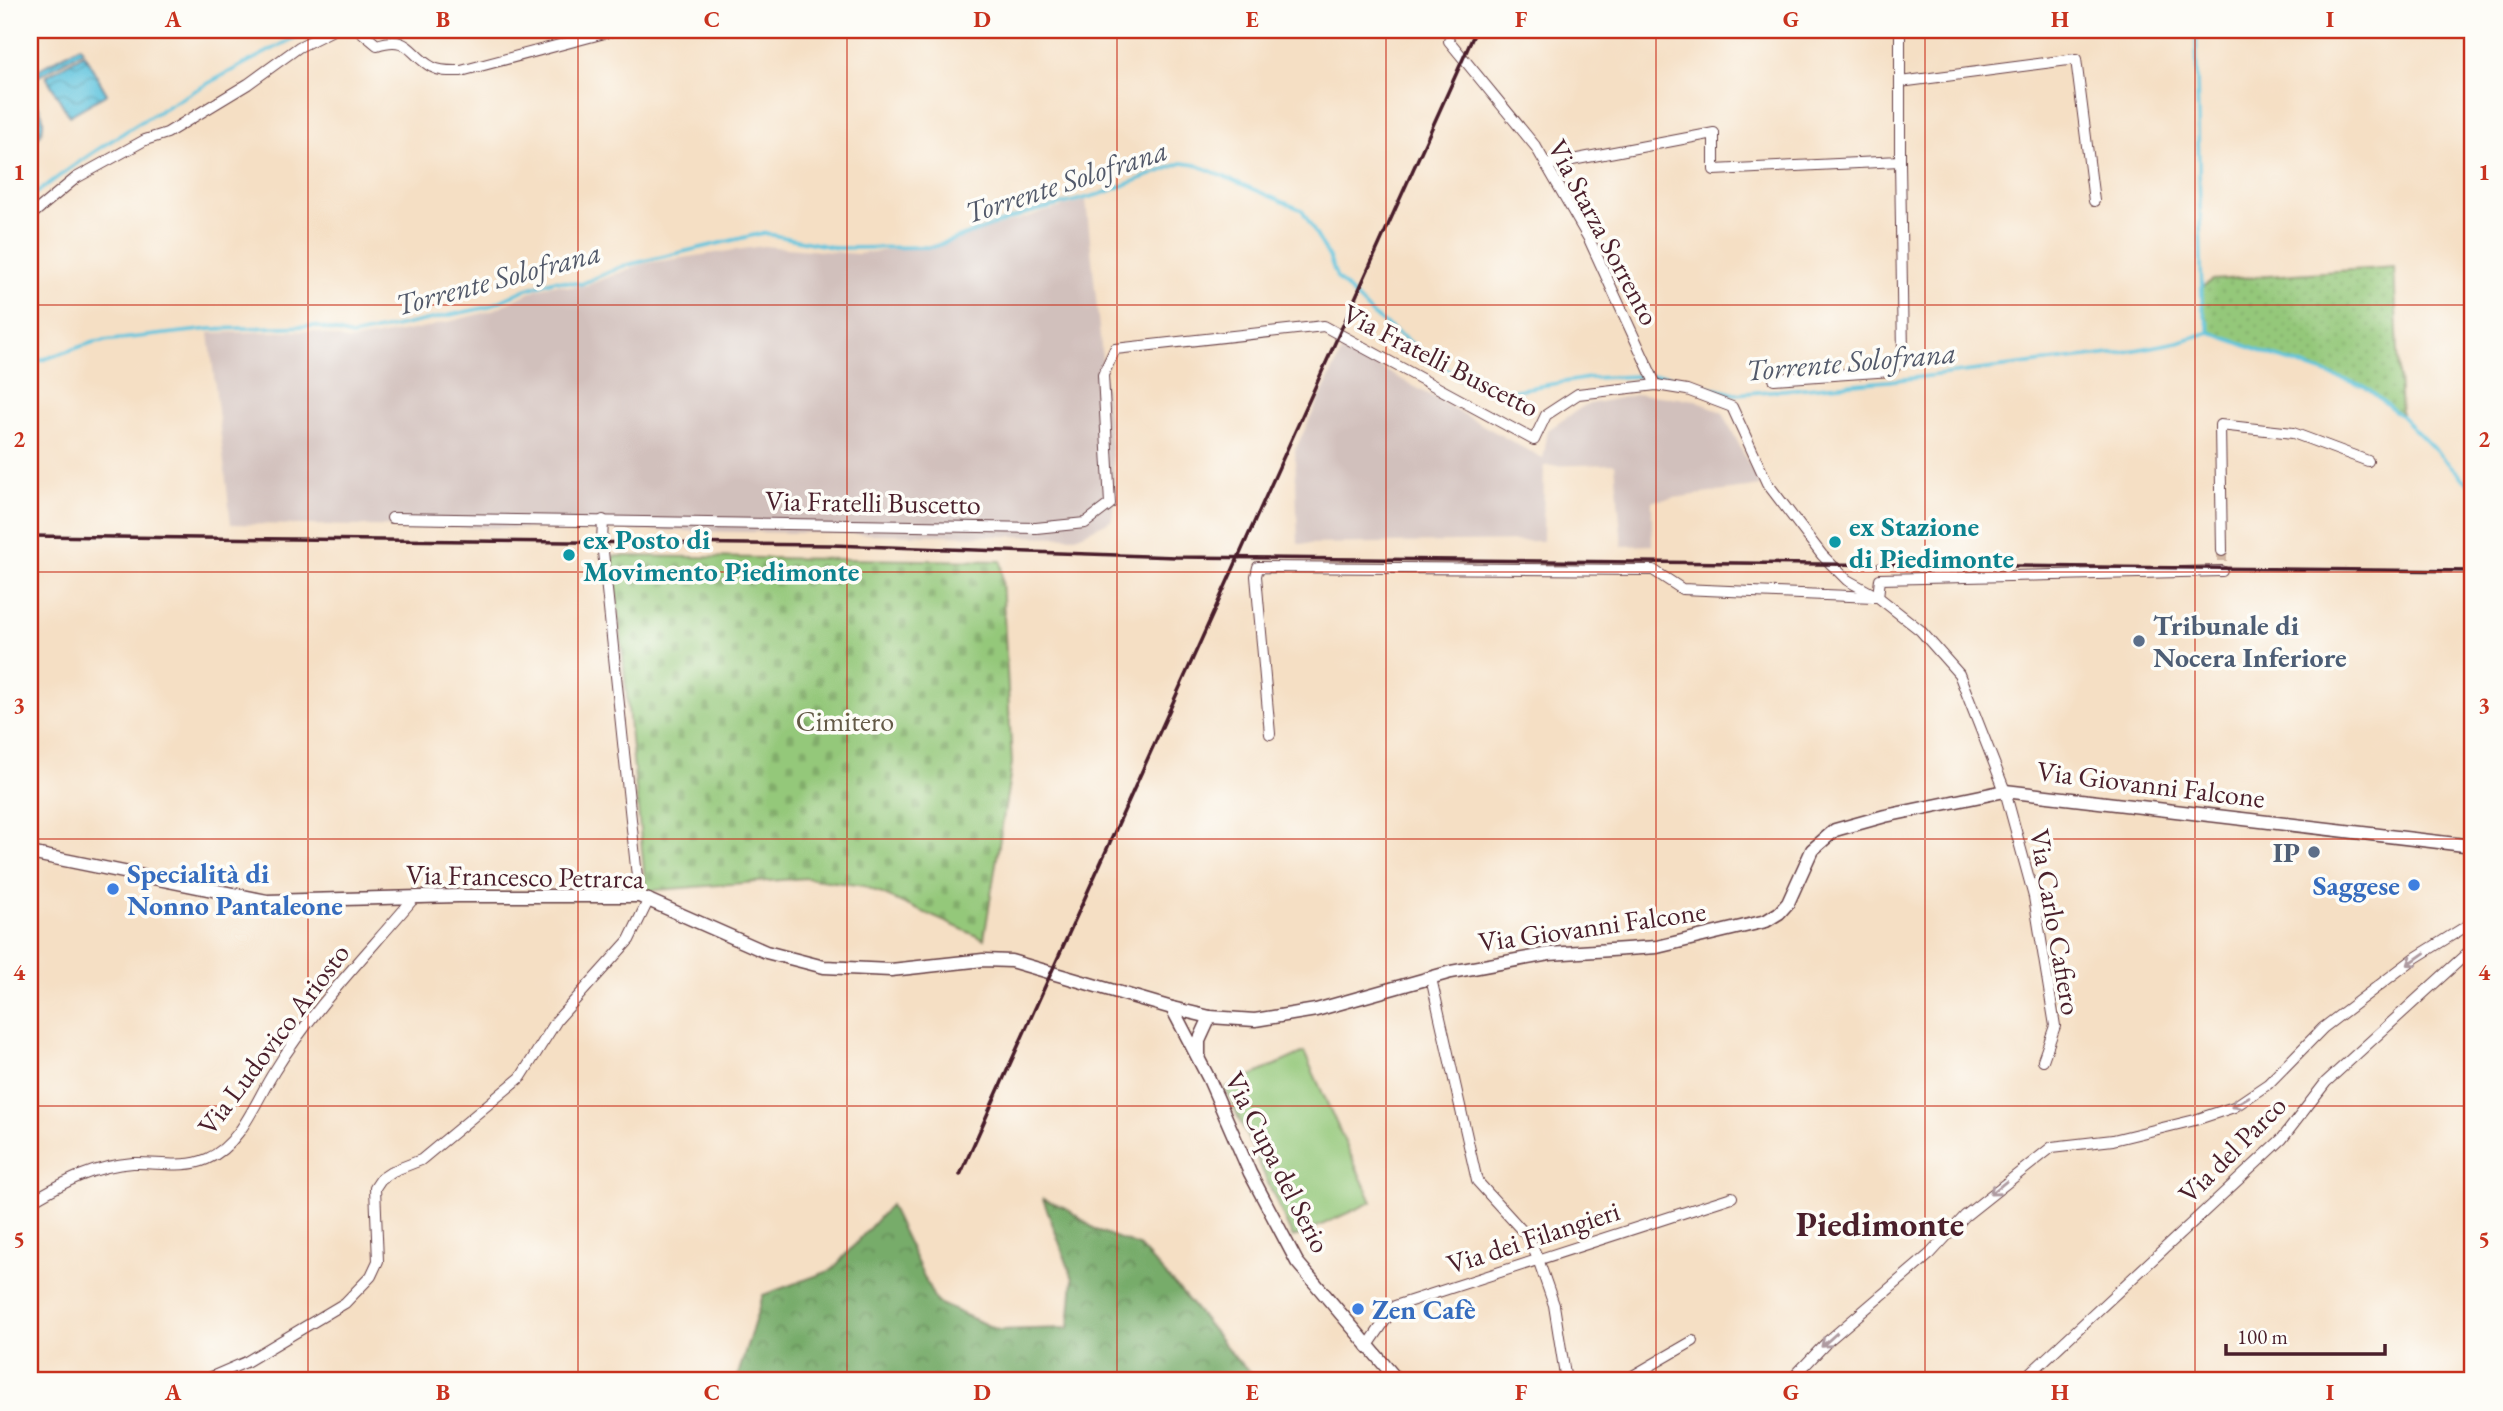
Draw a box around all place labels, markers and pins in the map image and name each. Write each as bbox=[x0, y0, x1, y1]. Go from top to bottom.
place label: ex Stazione di Piedimonte bbox=[1849, 508, 2014, 576]
place label: ex Posto di Movimento Piedimonte bbox=[583, 521, 859, 589]
marker: ex Stazione di Piedimonte bbox=[1827, 534, 1843, 550]
marker: ex Posto di Movimento Piedimonte bbox=[561, 547, 577, 563]
place label: Tribunale di Nocera Inferiore bbox=[2153, 607, 2347, 675]
marker: Tribunale di Nocera Inferiore bbox=[2131, 633, 2147, 649]
place label: IP bbox=[2273, 834, 2300, 870]
marker: IP bbox=[2306, 844, 2322, 860]
place label: Specialità di Nonno Pantaleone bbox=[127, 855, 343, 923]
place label: Saggese bbox=[2313, 867, 2400, 903]
marker: Saggese bbox=[2406, 877, 2422, 893]
marker: Specialità di Nonno Pantaleone bbox=[105, 881, 121, 897]
place label: Zen Cafè bbox=[1372, 1291, 1476, 1327]
marker: Zen Cafè bbox=[1350, 1301, 1366, 1317]

